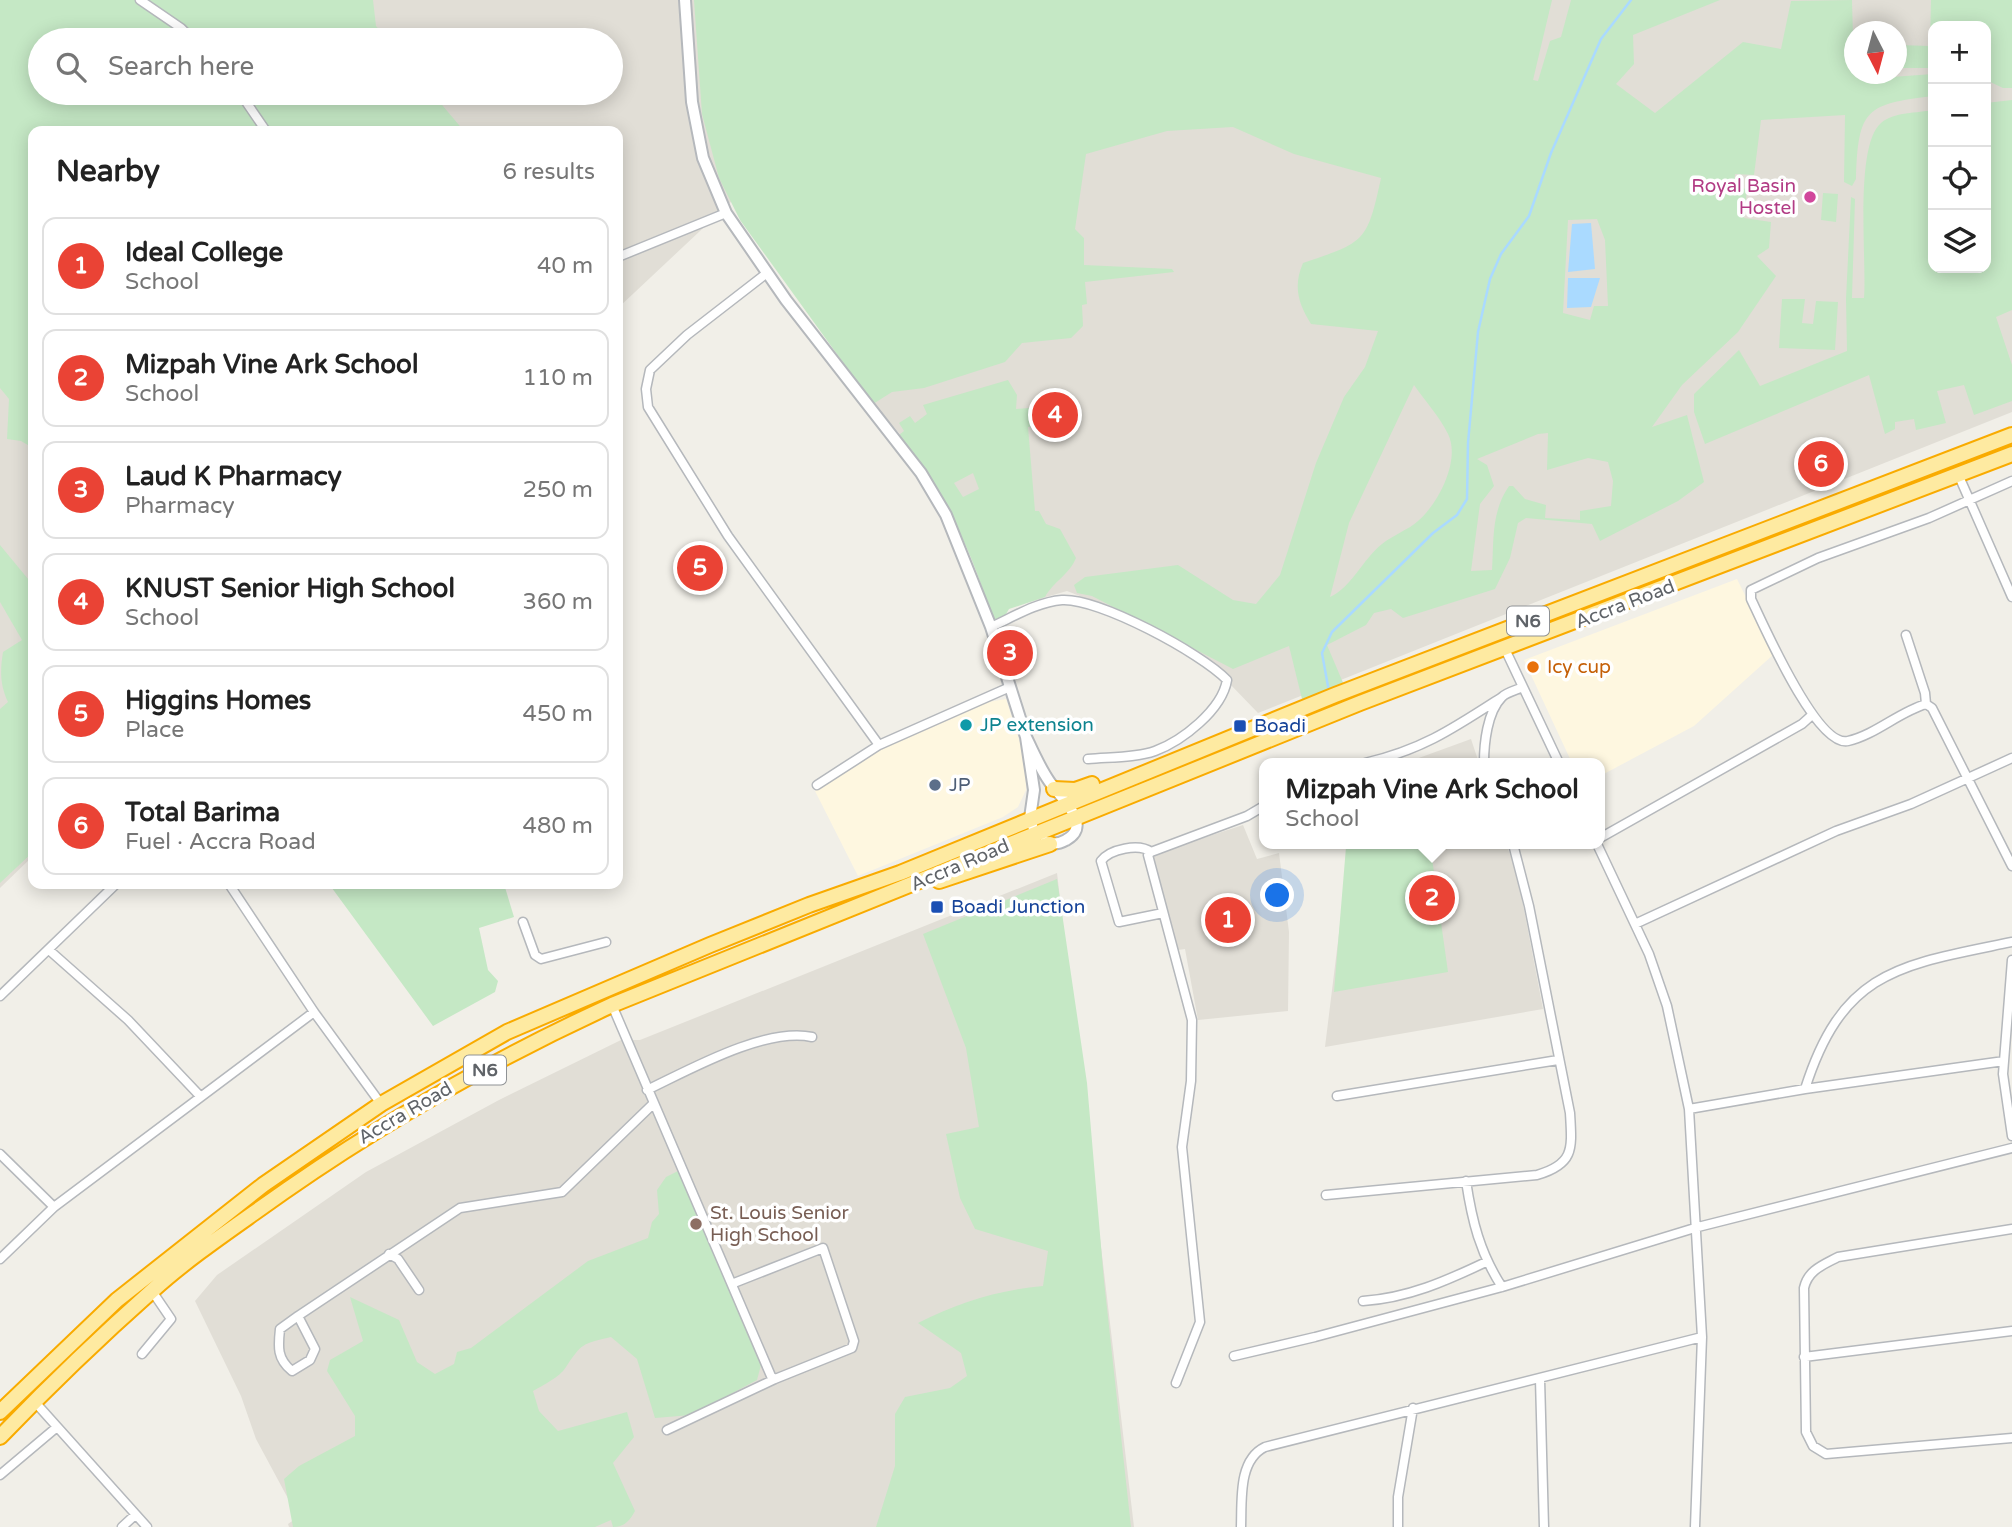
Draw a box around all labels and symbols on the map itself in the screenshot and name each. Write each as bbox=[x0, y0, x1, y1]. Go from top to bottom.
north arrow bbox=[1844, 21, 1907, 84]
place label: Royal Basin Hostel bbox=[1691, 175, 1796, 219]
marker: Royal Basin Hostel bbox=[1802, 189, 1818, 205]
pin: 4 bbox=[1032, 389, 1078, 441]
pin: 6 bbox=[1798, 438, 1844, 490]
pin: 5 bbox=[677, 542, 723, 594]
street label: Accra Road bbox=[1572, 575, 1678, 633]
road number: N6 bbox=[1507, 606, 1549, 636]
pin: 3 bbox=[987, 627, 1033, 679]
place label: Icy cup bbox=[1547, 656, 1611, 678]
marker: Icy cup bbox=[1525, 659, 1541, 675]
place label: JP extension bbox=[980, 714, 1094, 736]
place label: Boadi bbox=[1254, 715, 1306, 737]
marker: JP extension bbox=[958, 717, 974, 733]
marker: Boadi bbox=[1232, 718, 1248, 734]
place label: JP bbox=[949, 774, 971, 796]
marker: JP bbox=[927, 777, 943, 793]
street label: Accra Road bbox=[907, 834, 1013, 896]
pin: 2 bbox=[1409, 872, 1455, 924]
your location bbox=[1260, 878, 1294, 912]
pin: 1 bbox=[1205, 894, 1251, 946]
place label: Boadi Junction bbox=[951, 896, 1085, 918]
marker: Boadi Junction bbox=[929, 899, 945, 915]
road number: N6 bbox=[464, 1056, 506, 1084]
street label: Accra Road bbox=[354, 1077, 456, 1149]
place label: St. Louis Senior High School bbox=[710, 1202, 850, 1246]
marker: St. Louis Senior High School bbox=[688, 1216, 704, 1232]

